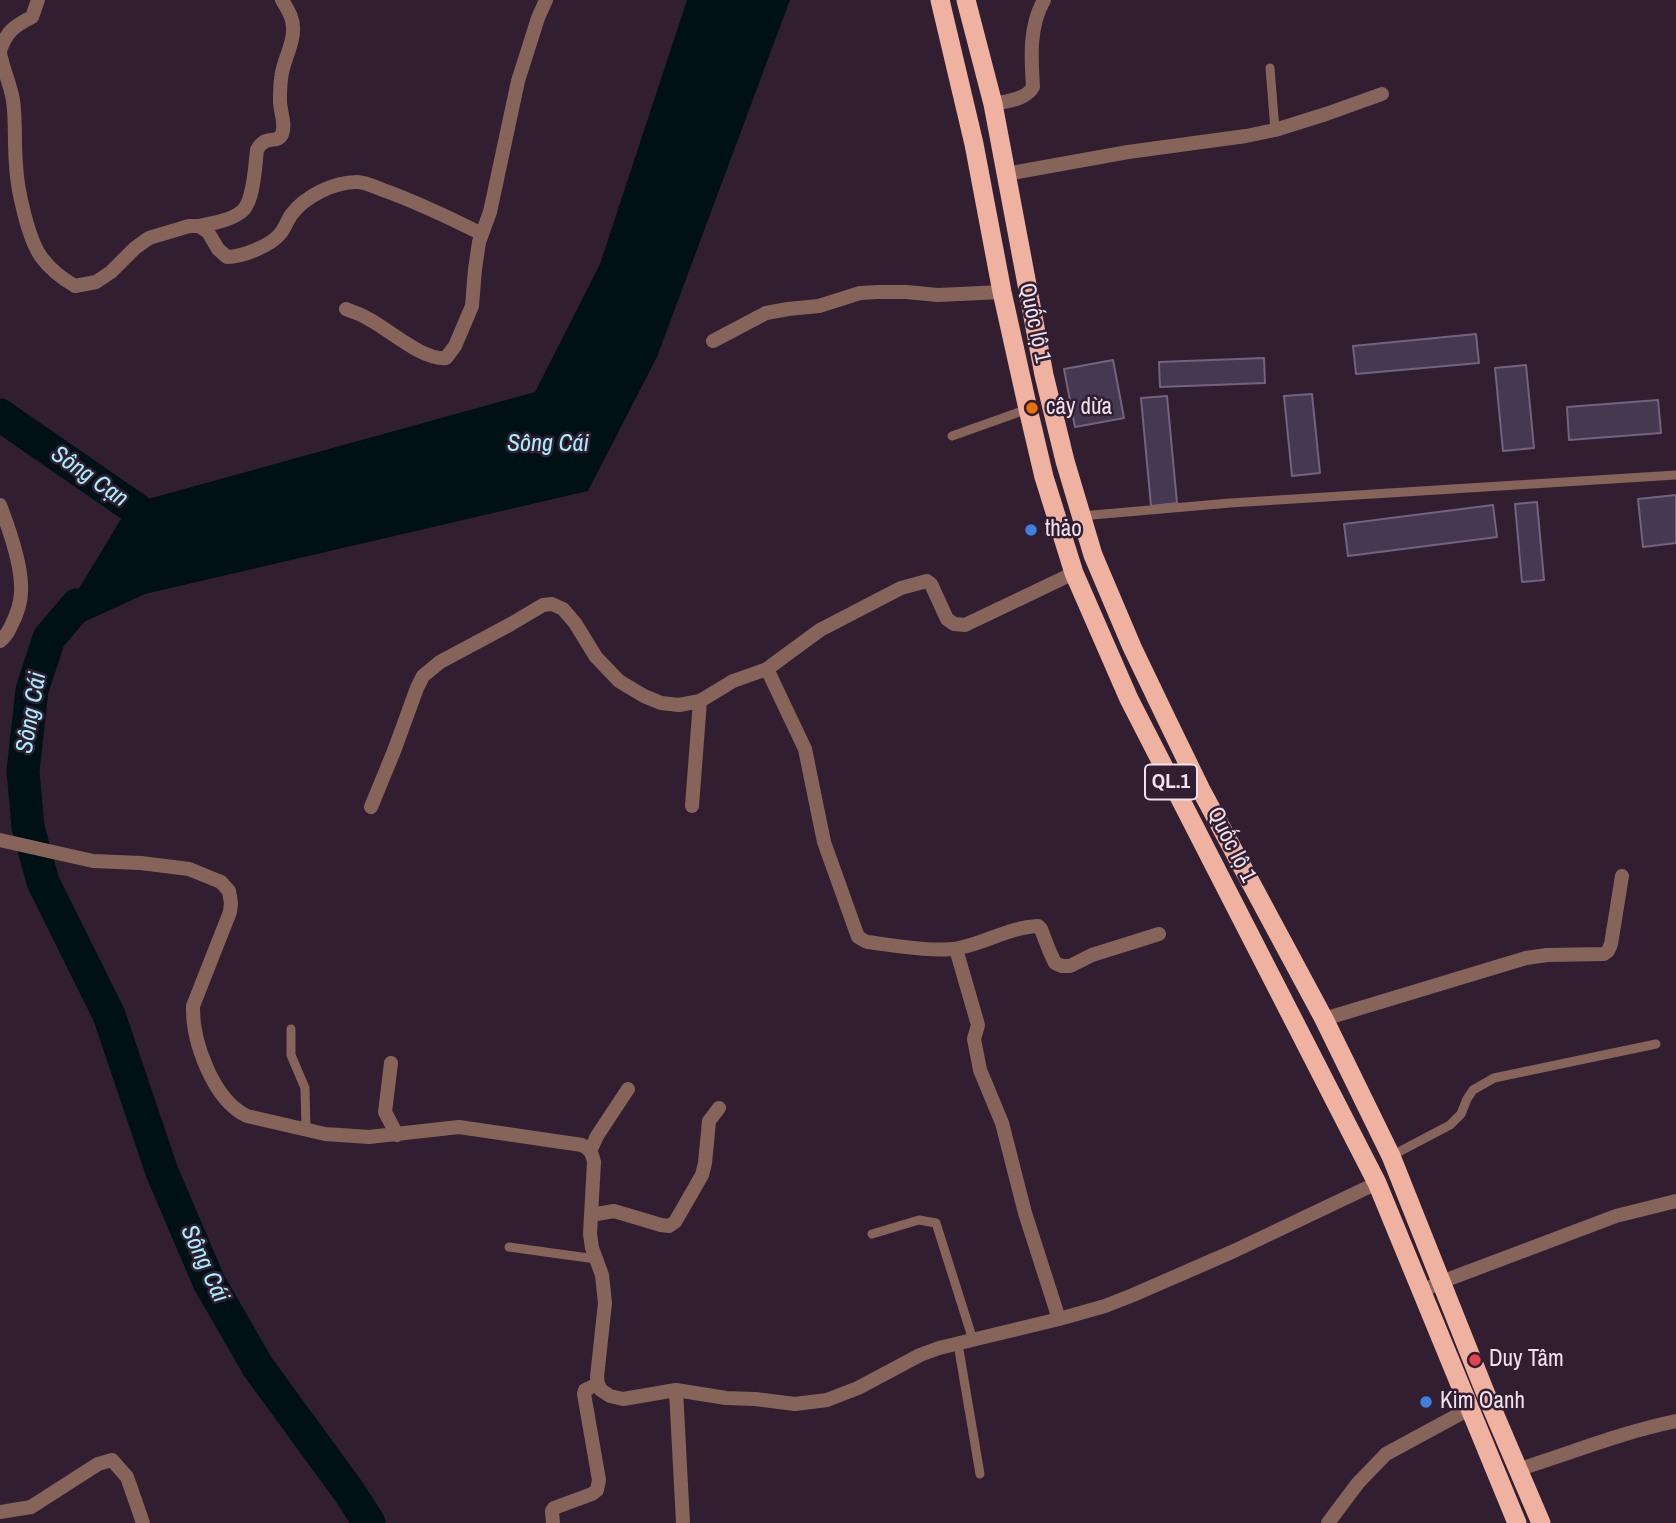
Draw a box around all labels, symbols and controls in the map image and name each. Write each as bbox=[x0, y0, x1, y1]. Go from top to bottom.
street label: Quốc lộ 1 bbox=[1012, 281, 1056, 365]
place label: cây dừa bbox=[1046, 394, 1112, 422]
marker: cây dừa bbox=[1024, 400, 1040, 416]
water label: Sông Cái bbox=[507, 431, 589, 459]
water label: Sông Cạn bbox=[45, 440, 133, 514]
place label: thảo bbox=[1045, 516, 1082, 544]
marker: thảo bbox=[1023, 522, 1039, 538]
water label: Sông Cái bbox=[11, 670, 53, 756]
road number: QL.1 bbox=[1145, 764, 1197, 800]
street label: Quốc lộ 1 bbox=[1200, 803, 1262, 887]
water label: Sông Cái bbox=[174, 1221, 234, 1307]
place label: Duy Tâm bbox=[1489, 1346, 1564, 1374]
marker: Duy Tâm bbox=[1467, 1352, 1483, 1368]
place label: Kim Oanh bbox=[1440, 1388, 1525, 1416]
marker: Kim Oanh bbox=[1418, 1394, 1434, 1410]

